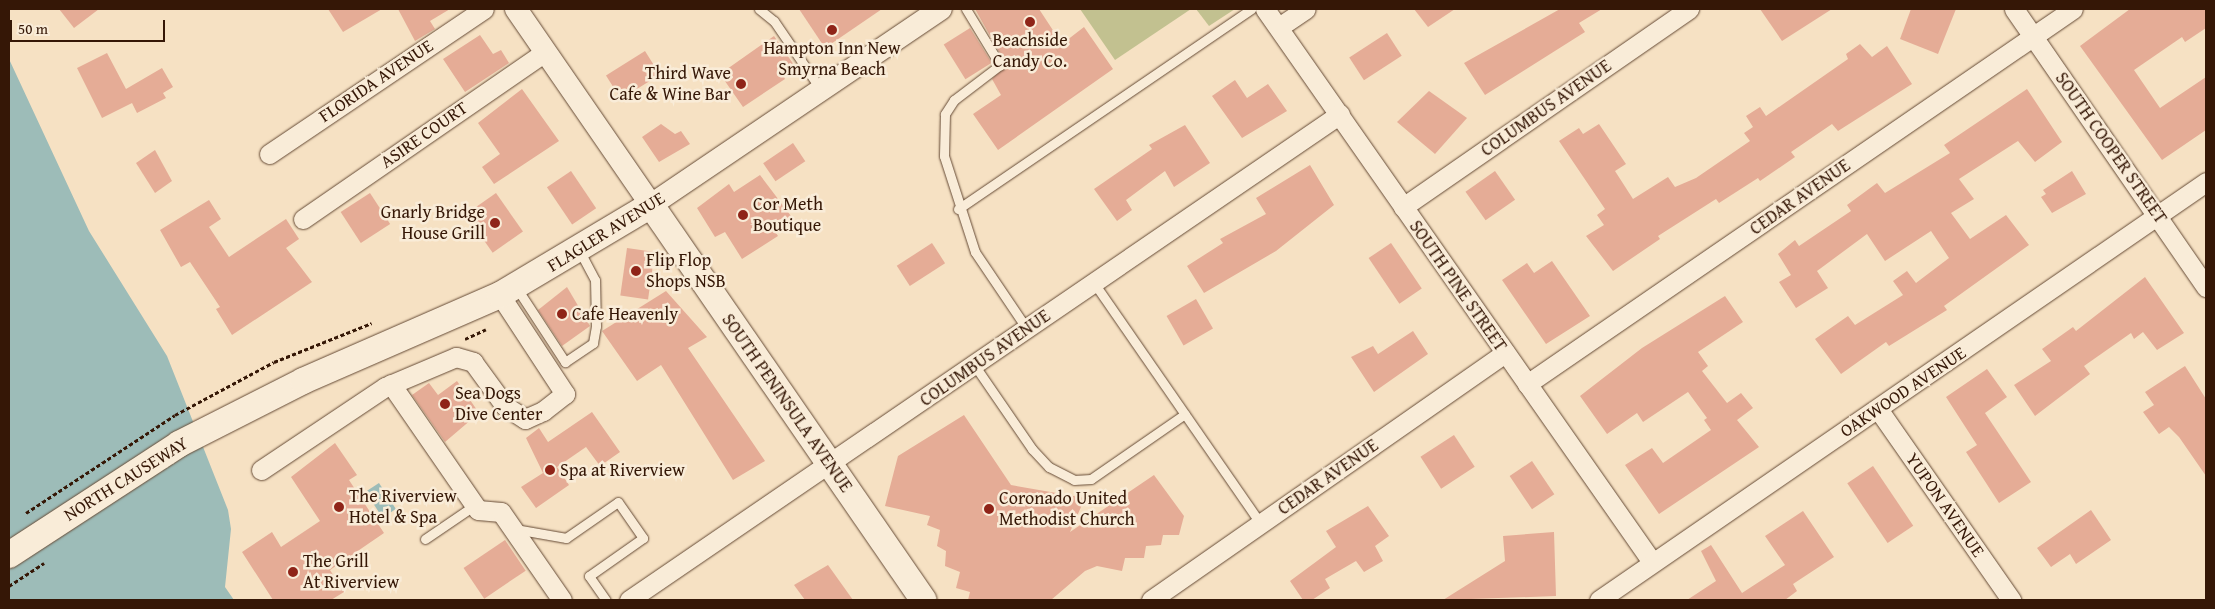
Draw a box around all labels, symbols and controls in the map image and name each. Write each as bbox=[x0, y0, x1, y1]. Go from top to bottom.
scale bar bbox=[12, 10, 168, 42]
marker: Beachside Candy Co. bbox=[1024, 16, 1036, 28]
text: 50 m bbox=[18, 18, 48, 39]
marker: Hampton Inn New Smyrna Beach bbox=[826, 24, 838, 36]
place label: Beachside Candy Co. bbox=[992, 30, 1068, 72]
street label: FLORIDA AVENUE bbox=[315, 35, 437, 127]
place label: Hampton Inn New Smyrna Beach bbox=[763, 38, 901, 80]
street label: COLUMBUS AVENUE bbox=[1477, 55, 1615, 161]
place label: Third Wave Cafe & Wine Bar bbox=[609, 63, 731, 106]
street label: SOUTH COOPER STREET bbox=[2051, 68, 2171, 228]
marker: Third Wave Cafe & Wine Bar bbox=[735, 78, 747, 90]
street label: ASIRE COURT bbox=[376, 97, 472, 173]
street label: CEDAR AVENUE bbox=[1746, 154, 1854, 240]
street label: FLAGLER AVENUE bbox=[543, 187, 669, 277]
place label: Cor Meth Boutique bbox=[753, 194, 823, 236]
place label: Gnarly Bridge House Grill bbox=[381, 202, 485, 244]
marker: Cor Meth Boutique bbox=[737, 209, 749, 221]
street label: SOUTH PINE STREET bbox=[1405, 216, 1511, 356]
marker: Gnarly Bridge House Grill bbox=[489, 217, 501, 229]
place label: Flip Flop Shops NSB bbox=[646, 250, 726, 292]
marker: Flip Flop Shops NSB bbox=[630, 265, 642, 277]
place label: Cafe Heavenly bbox=[572, 303, 678, 325]
street label: COLUMBUS AVENUE bbox=[916, 305, 1054, 411]
marker: Cafe Heavenly bbox=[556, 308, 568, 320]
street label: SOUTH PENINSULA AVENUE bbox=[717, 310, 857, 496]
street label: OAKWOOD AVENUE bbox=[1836, 342, 1970, 442]
place label: Sea Dogs Dive Center bbox=[455, 383, 542, 426]
marker: Sea Dogs Dive Center bbox=[439, 398, 451, 410]
street label: NORTH CAUSEWAY bbox=[60, 432, 192, 526]
street label: CEDAR AVENUE bbox=[1274, 434, 1382, 520]
street label: YUPON AVENUE bbox=[1901, 449, 1989, 561]
place label: Spa at Riverview bbox=[560, 459, 685, 481]
marker: Spa at Riverview bbox=[544, 464, 556, 476]
place label: The Riverview Hotel & Spa bbox=[349, 486, 457, 528]
place label: Coronado United Methodist Church bbox=[999, 488, 1135, 530]
marker: The Riverview Hotel & Spa bbox=[333, 501, 345, 513]
marker: Coronado United Methodist Church bbox=[983, 503, 995, 515]
place label: The Grill At Riverview bbox=[303, 551, 399, 594]
marker: The Grill At Riverview bbox=[287, 566, 299, 578]

